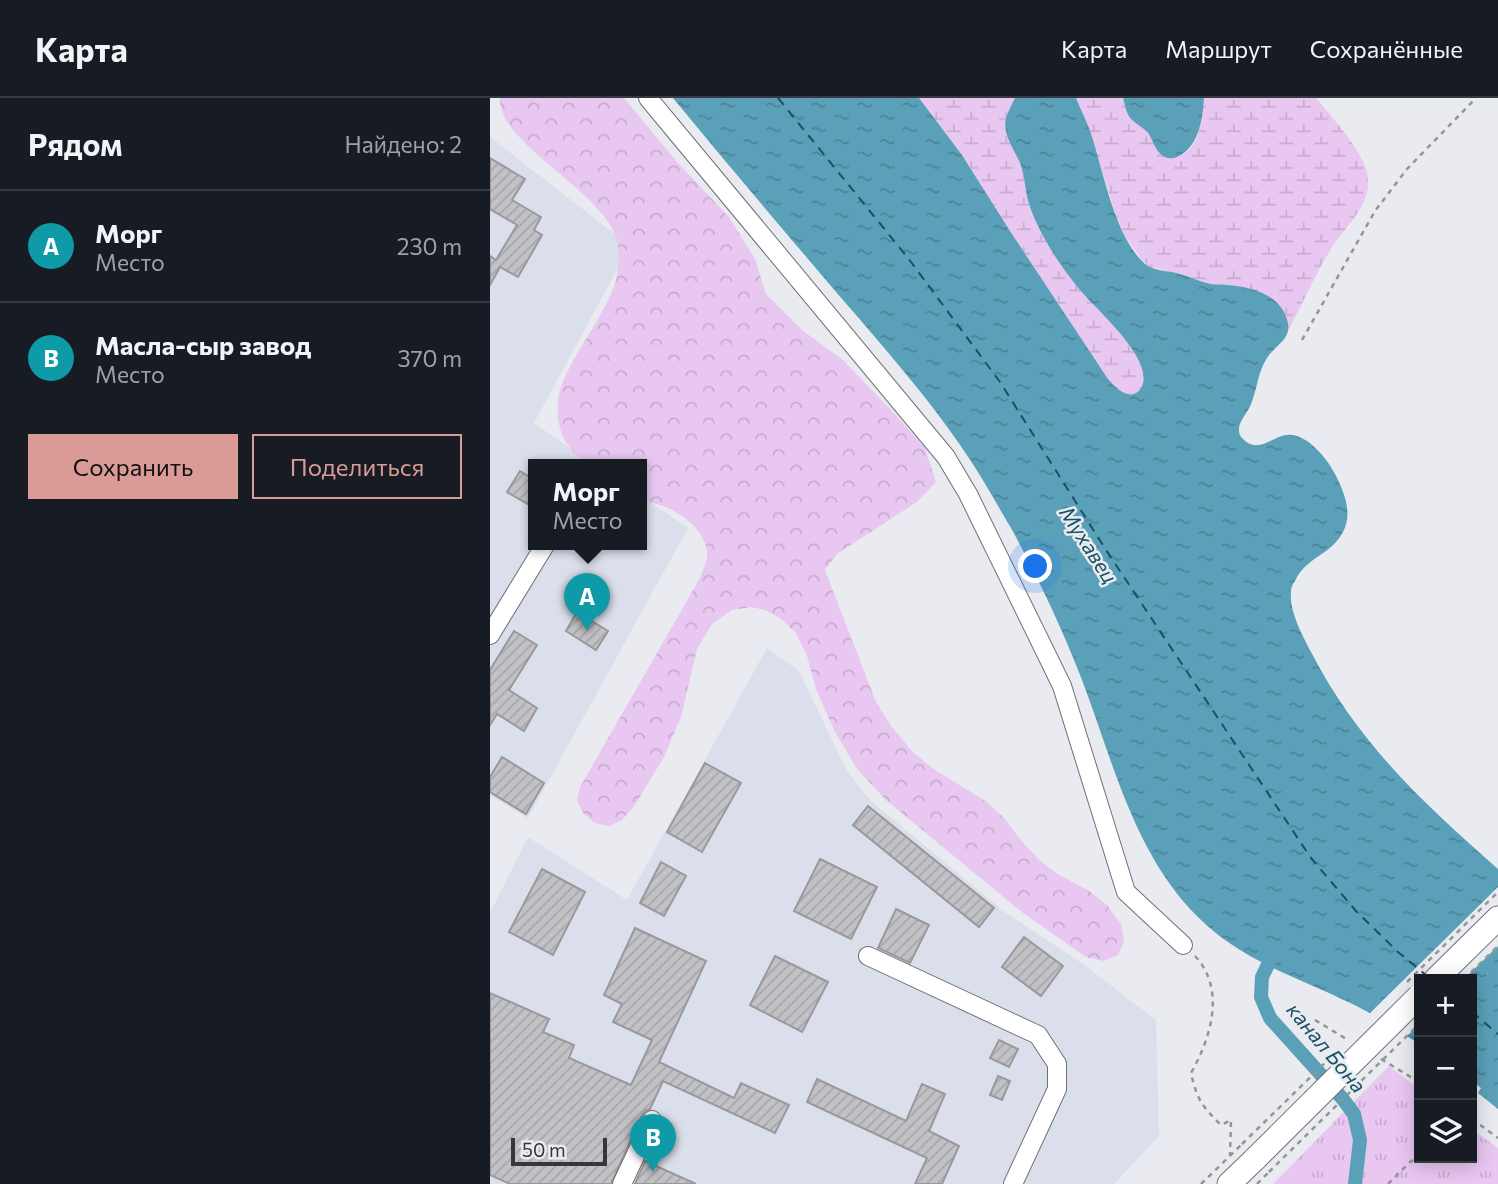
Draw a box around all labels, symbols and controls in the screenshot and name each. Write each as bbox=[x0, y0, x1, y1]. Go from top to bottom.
text: Карта bbox=[35, 28, 128, 69]
text: Карта bbox=[1061, 34, 1127, 63]
text: Маршрут bbox=[1165, 34, 1272, 63]
text: Сохранённые bbox=[1310, 34, 1463, 63]
text: Рядом bbox=[28, 125, 122, 162]
text: Найдено: 2 bbox=[345, 130, 462, 158]
text: Морг bbox=[95, 217, 162, 248]
text: A bbox=[43, 232, 59, 260]
text: 230 m bbox=[397, 232, 462, 260]
text: Место bbox=[95, 248, 165, 276]
text: Масла-сыр завод bbox=[95, 329, 311, 360]
text: B bbox=[43, 344, 59, 372]
text: 370 m bbox=[397, 344, 462, 372]
text: Место bbox=[95, 360, 165, 388]
button: Сохранить bbox=[28, 434, 238, 499]
button: Поделиться bbox=[252, 434, 462, 499]
popup bbox=[528, 459, 647, 550]
text: Морг bbox=[553, 475, 620, 506]
water label: Мухавец bbox=[1055, 501, 1123, 587]
text: Место bbox=[553, 506, 622, 534]
your location bbox=[1018, 549, 1052, 583]
pin: A bbox=[564, 573, 610, 631]
map controls bbox=[1414, 974, 1477, 1163]
button: + bbox=[1414, 974, 1477, 1037]
water label: канал Бона bbox=[1282, 997, 1372, 1097]
button: − bbox=[1414, 1037, 1477, 1100]
button: layers bbox=[1414, 1100, 1477, 1163]
pin: B bbox=[630, 1114, 676, 1172]
scale bar bbox=[511, 1135, 607, 1167]
text: 50 m bbox=[522, 1138, 566, 1161]

